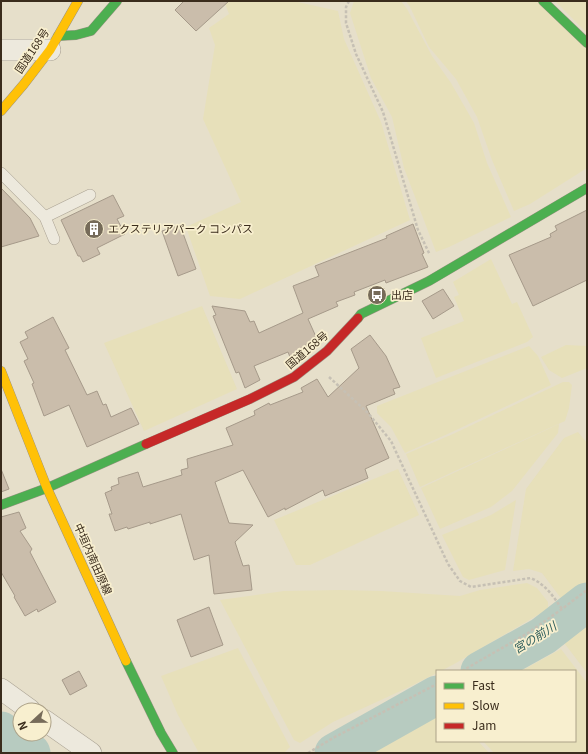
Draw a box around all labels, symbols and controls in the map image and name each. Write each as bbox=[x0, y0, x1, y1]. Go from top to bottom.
street label: 国道168号 bbox=[10, 25, 52, 76]
building icon: エクステリアパーク コンパス bbox=[83, 218, 105, 240]
place label: エクステリアパーク コンパス bbox=[108, 220, 253, 236]
bus stop icon: 出店 bbox=[366, 284, 388, 306]
place label: 出店 bbox=[391, 286, 413, 302]
street label: 国道168号 bbox=[282, 327, 331, 372]
street label: 中垣内南田原線 bbox=[71, 520, 117, 597]
water label: 宮の前川 bbox=[509, 616, 561, 657]
legend bbox=[436, 670, 576, 742]
text: Fast bbox=[472, 676, 495, 693]
text: Slow bbox=[472, 696, 500, 713]
north arrow bbox=[12, 702, 52, 742]
text: Jam bbox=[472, 716, 496, 733]
text: N bbox=[13, 719, 31, 733]

